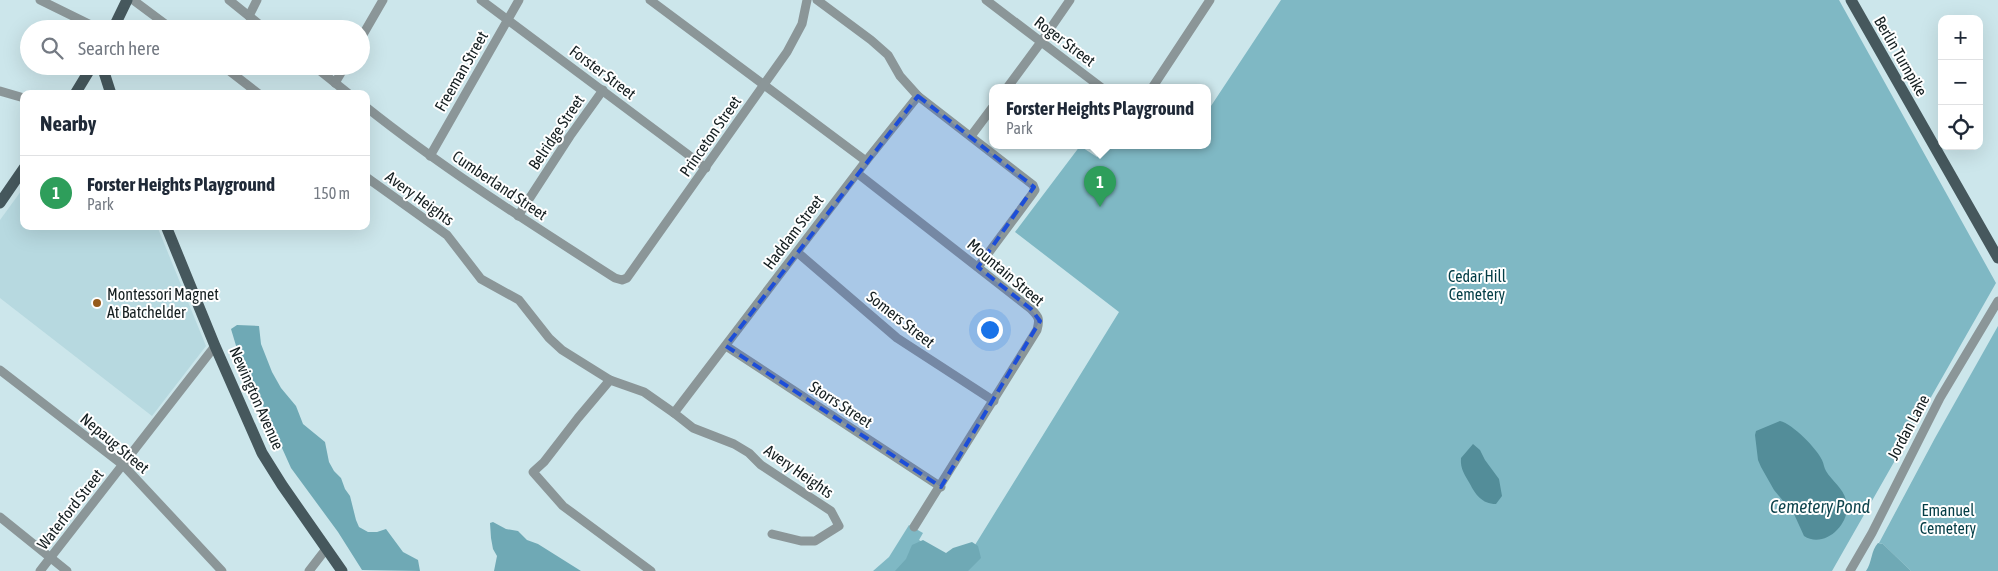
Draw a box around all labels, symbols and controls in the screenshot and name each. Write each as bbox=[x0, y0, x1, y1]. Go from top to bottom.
street label: Roger Street bbox=[1030, 12, 1099, 71]
street label: Berlin Turnpike bbox=[1870, 13, 1931, 100]
map controls bbox=[1938, 15, 1983, 150]
button: + bbox=[1938, 15, 1983, 60]
search box bbox=[20, 20, 370, 75]
street label: Freeman Street bbox=[431, 27, 491, 114]
icon: search bbox=[38, 34, 66, 62]
text: Search here bbox=[78, 37, 160, 59]
street label: Forster Street bbox=[567, 41, 640, 103]
button: − bbox=[1938, 60, 1983, 105]
popup bbox=[989, 84, 1211, 149]
street label: Belridge Street bbox=[524, 91, 589, 173]
street label: Princeton Street bbox=[676, 92, 745, 180]
text: Forster Heights Playground bbox=[1006, 97, 1194, 119]
button: locate bbox=[1938, 105, 1983, 150]
text: Nearby bbox=[40, 111, 96, 135]
text: Park bbox=[1006, 119, 1033, 137]
street label: Cumberland Street bbox=[449, 147, 551, 224]
pin: 1 bbox=[1084, 166, 1116, 207]
street label: Avery Heights bbox=[382, 167, 458, 230]
text: Forster Heights Playground bbox=[87, 173, 275, 195]
text: 1 bbox=[52, 184, 60, 202]
text: 150 m bbox=[314, 184, 350, 202]
street label: Haddam Street bbox=[759, 191, 827, 273]
text: Park bbox=[87, 195, 114, 213]
street label: Mountain Street bbox=[964, 235, 1048, 310]
park label: Cedar Hill Cemetery bbox=[1448, 267, 1507, 304]
place label: Montessori Magnet At Batchelder bbox=[107, 285, 219, 321]
street label: Somers Street bbox=[864, 287, 939, 351]
marker: Montessori Magnet At Batchelder bbox=[91, 297, 103, 309]
your location bbox=[977, 317, 1003, 343]
street label: Newington Avenue bbox=[225, 344, 288, 453]
street label: Storrs Street bbox=[806, 377, 876, 431]
street label: Jordan Lane bbox=[1883, 391, 1933, 463]
street label: Nepaug Street bbox=[77, 409, 153, 478]
street label: Avery Heights bbox=[760, 441, 837, 502]
street label: Waterford Street bbox=[33, 465, 107, 553]
water label: Cemetery Pond bbox=[1770, 496, 1871, 517]
park label: Emanuel Cemetery bbox=[1920, 501, 1977, 538]

